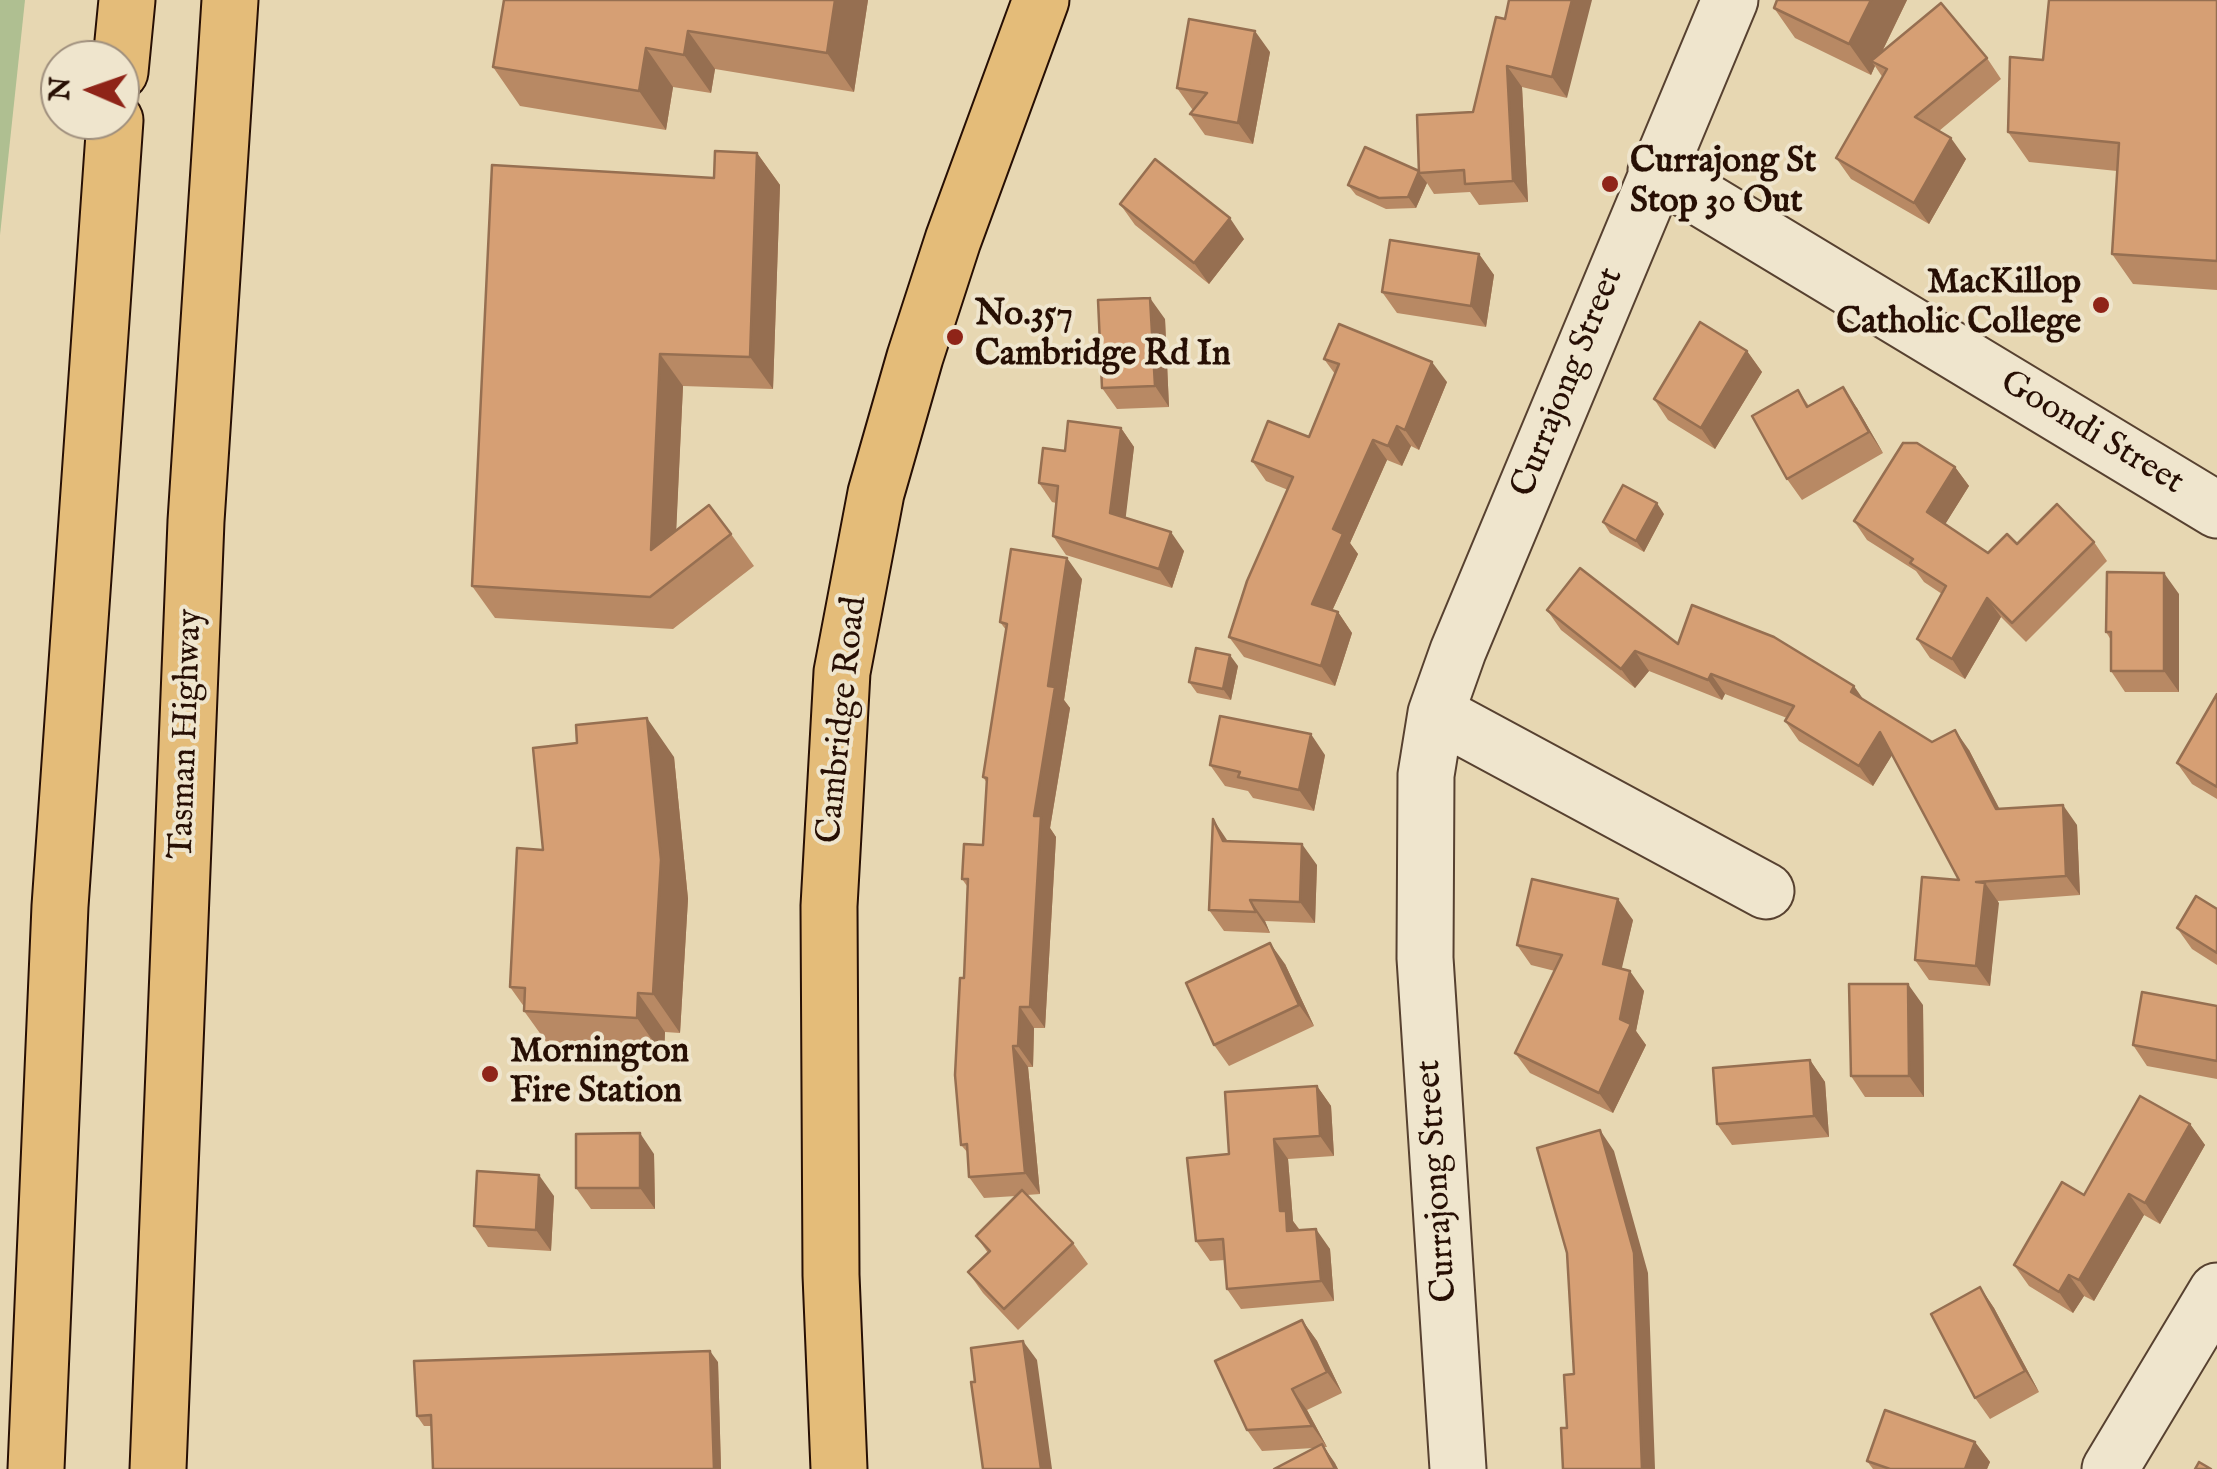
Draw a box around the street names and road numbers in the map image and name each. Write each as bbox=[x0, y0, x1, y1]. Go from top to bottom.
street label: Currajong Street bbox=[1504, 262, 1634, 504]
street label: Goondi Street bbox=[1992, 363, 2190, 505]
street label: Cambridge Road bbox=[810, 594, 878, 846]
street label: Tasman Highway bbox=[163, 608, 213, 860]
street label: Currajong Street bbox=[1410, 1058, 1468, 1304]

